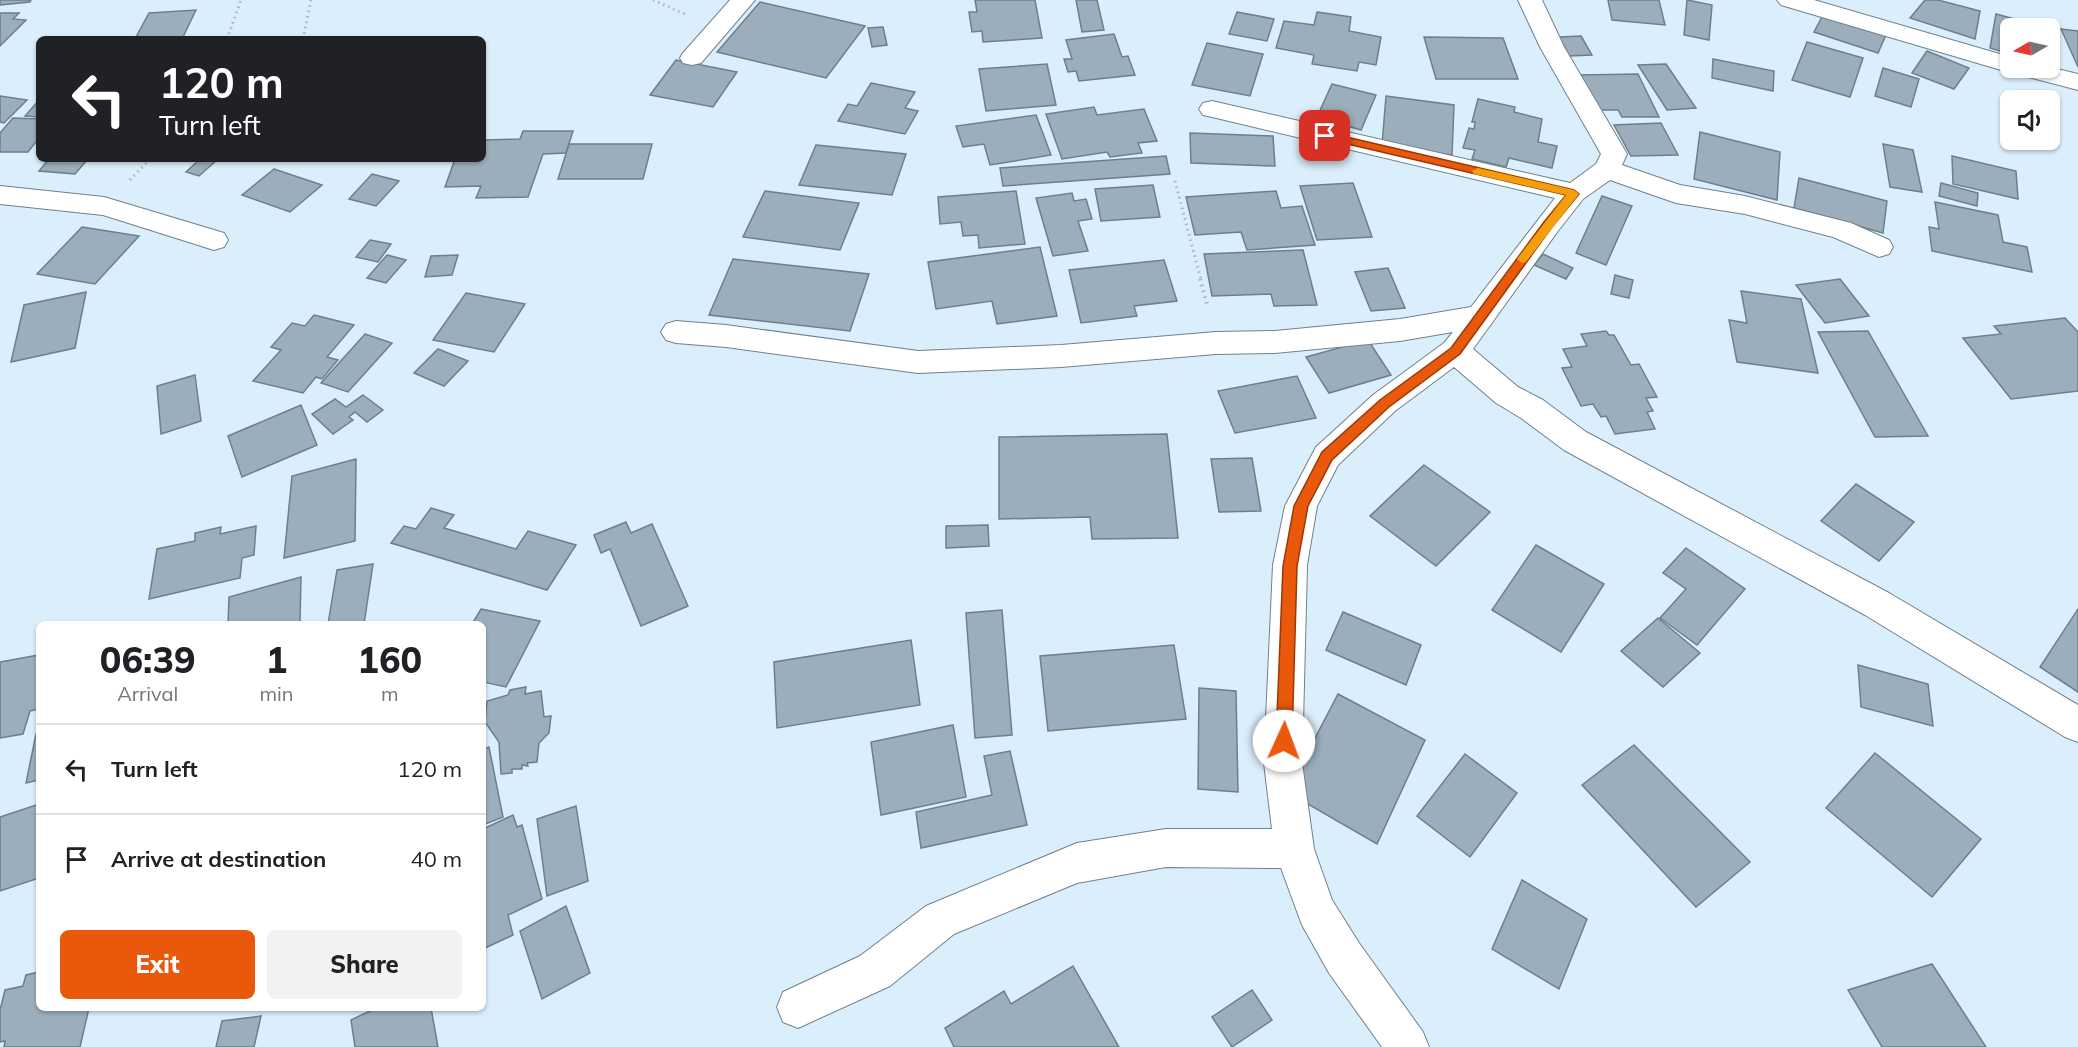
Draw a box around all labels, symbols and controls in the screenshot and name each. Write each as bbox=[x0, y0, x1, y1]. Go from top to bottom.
north arrow bbox=[2000, 18, 2060, 78]
map controls bbox=[2000, 18, 2060, 150]
text: 120 m bbox=[159, 56, 284, 109]
icon: left bbox=[60, 60, 138, 138]
button: sound bbox=[2000, 90, 2060, 150]
text: Turn left bbox=[159, 108, 261, 142]
pin bbox=[1299, 110, 1350, 161]
icon: arrive bbox=[1308, 119, 1341, 152]
text: 06:39 bbox=[100, 637, 196, 682]
text: 1 bbox=[266, 637, 287, 682]
text: 160 bbox=[357, 637, 422, 682]
text: Arrival bbox=[117, 681, 178, 706]
text: min bbox=[259, 681, 294, 706]
text: m bbox=[381, 681, 399, 706]
position arrow bbox=[1252, 709, 1316, 773]
icon: left bbox=[60, 753, 93, 786]
text: Turn left bbox=[111, 755, 198, 783]
text: 120 m bbox=[397, 755, 462, 783]
icon: arrive bbox=[60, 843, 93, 876]
text: Arrive at destination bbox=[111, 845, 326, 873]
text: 40 m bbox=[411, 845, 462, 873]
button: Exit bbox=[60, 930, 255, 999]
button: Share bbox=[267, 930, 462, 999]

